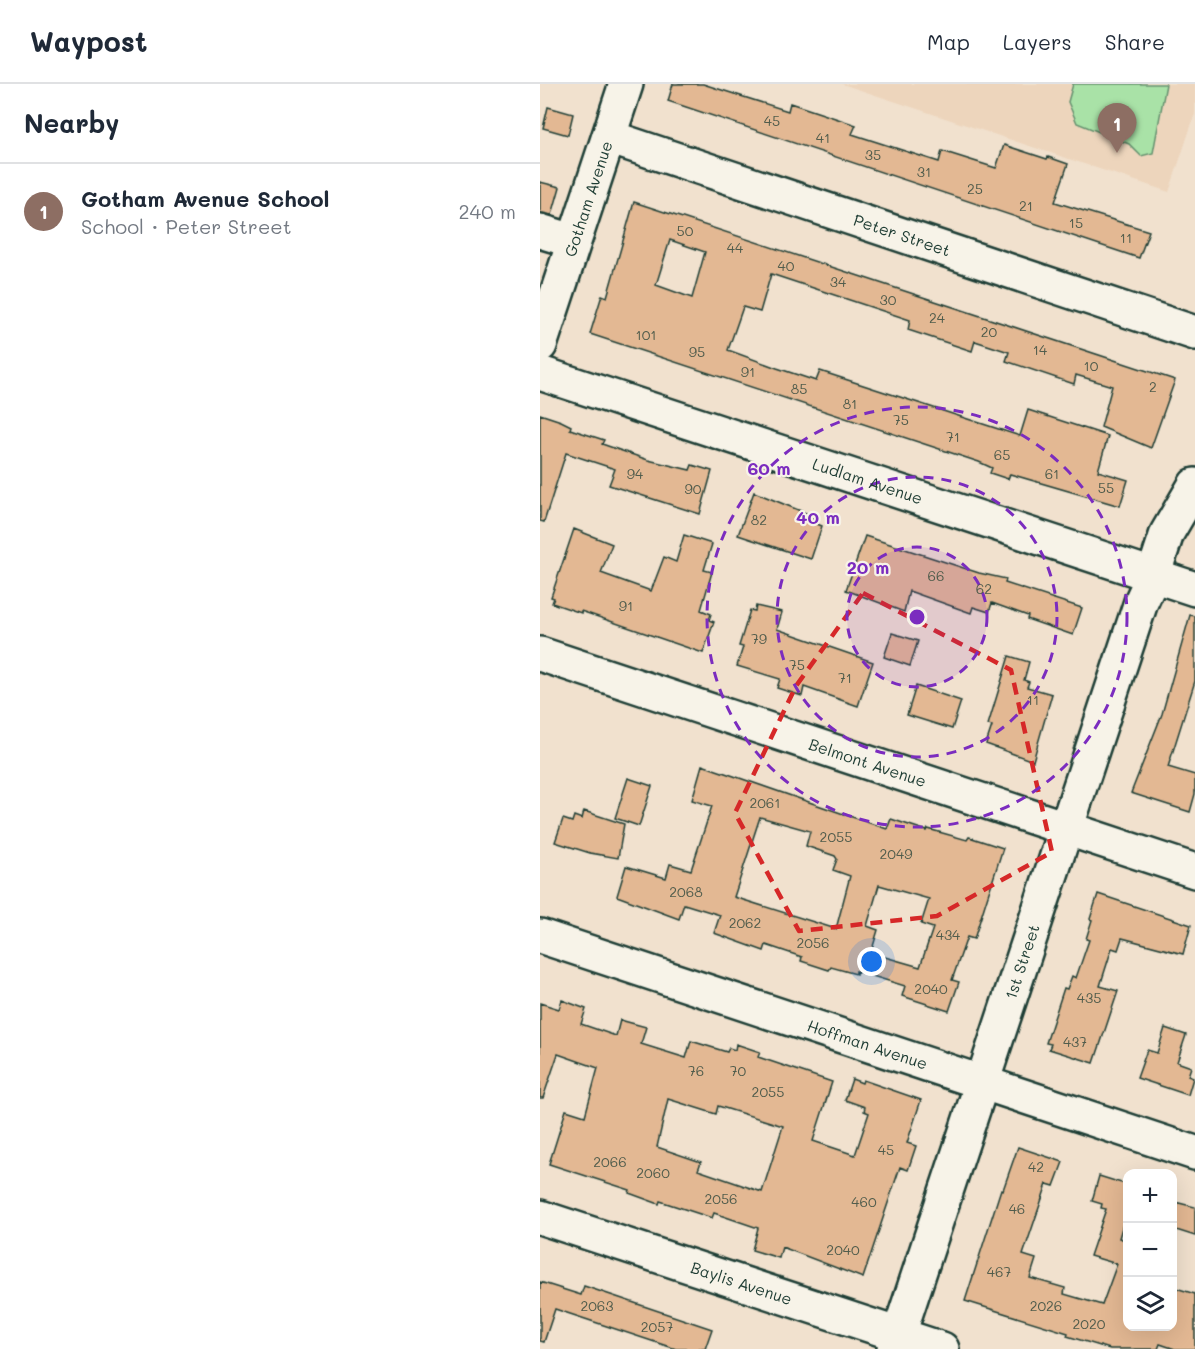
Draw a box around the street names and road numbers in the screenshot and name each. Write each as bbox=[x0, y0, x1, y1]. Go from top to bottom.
street label: Gotham Avenue bbox=[559, 138, 617, 259]
street label: Peter Street bbox=[851, 209, 953, 260]
street label: Ludlam Avenue bbox=[810, 453, 926, 508]
street label: Belmont Avenue bbox=[806, 733, 929, 791]
street label: 1st Street bbox=[999, 921, 1044, 1002]
street label: Hoffman Avenue bbox=[805, 1014, 931, 1074]
street label: Baylis Avenue bbox=[688, 1256, 795, 1309]

